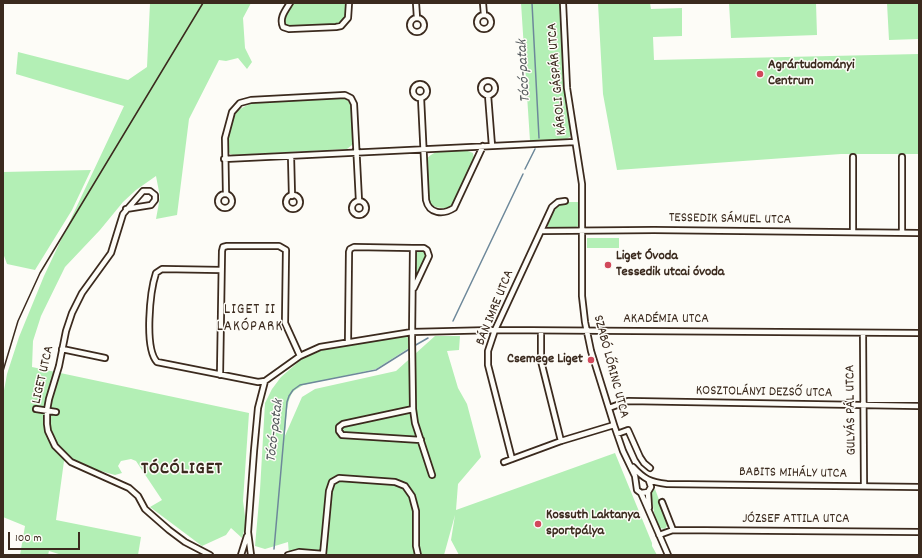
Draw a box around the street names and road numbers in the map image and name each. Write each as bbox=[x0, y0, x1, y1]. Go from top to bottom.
street label: KÁROLI GÁSPÁR UTCA bbox=[545, 22, 571, 136]
street label: TESSEDIK SÁMUEL UTCA bbox=[669, 211, 791, 229]
street label: BÁN IMRE UTCA bbox=[473, 268, 519, 348]
street label: AKADÉMIA UTCA bbox=[623, 312, 709, 328]
street label: SZABÓ LŐRINC UTCA bbox=[588, 314, 632, 420]
street label: LIGET UTCA bbox=[29, 344, 59, 406]
street label: GULYÁS PÁL UTCA bbox=[843, 365, 861, 455]
street label: KOSZTOLÁNYI DEZSŐ UTCA bbox=[696, 383, 832, 403]
street label: BABITS MIHÁLY UTCA bbox=[739, 465, 847, 483]
street label: JÓZSEF ATTILA UTCA bbox=[742, 512, 850, 528]

